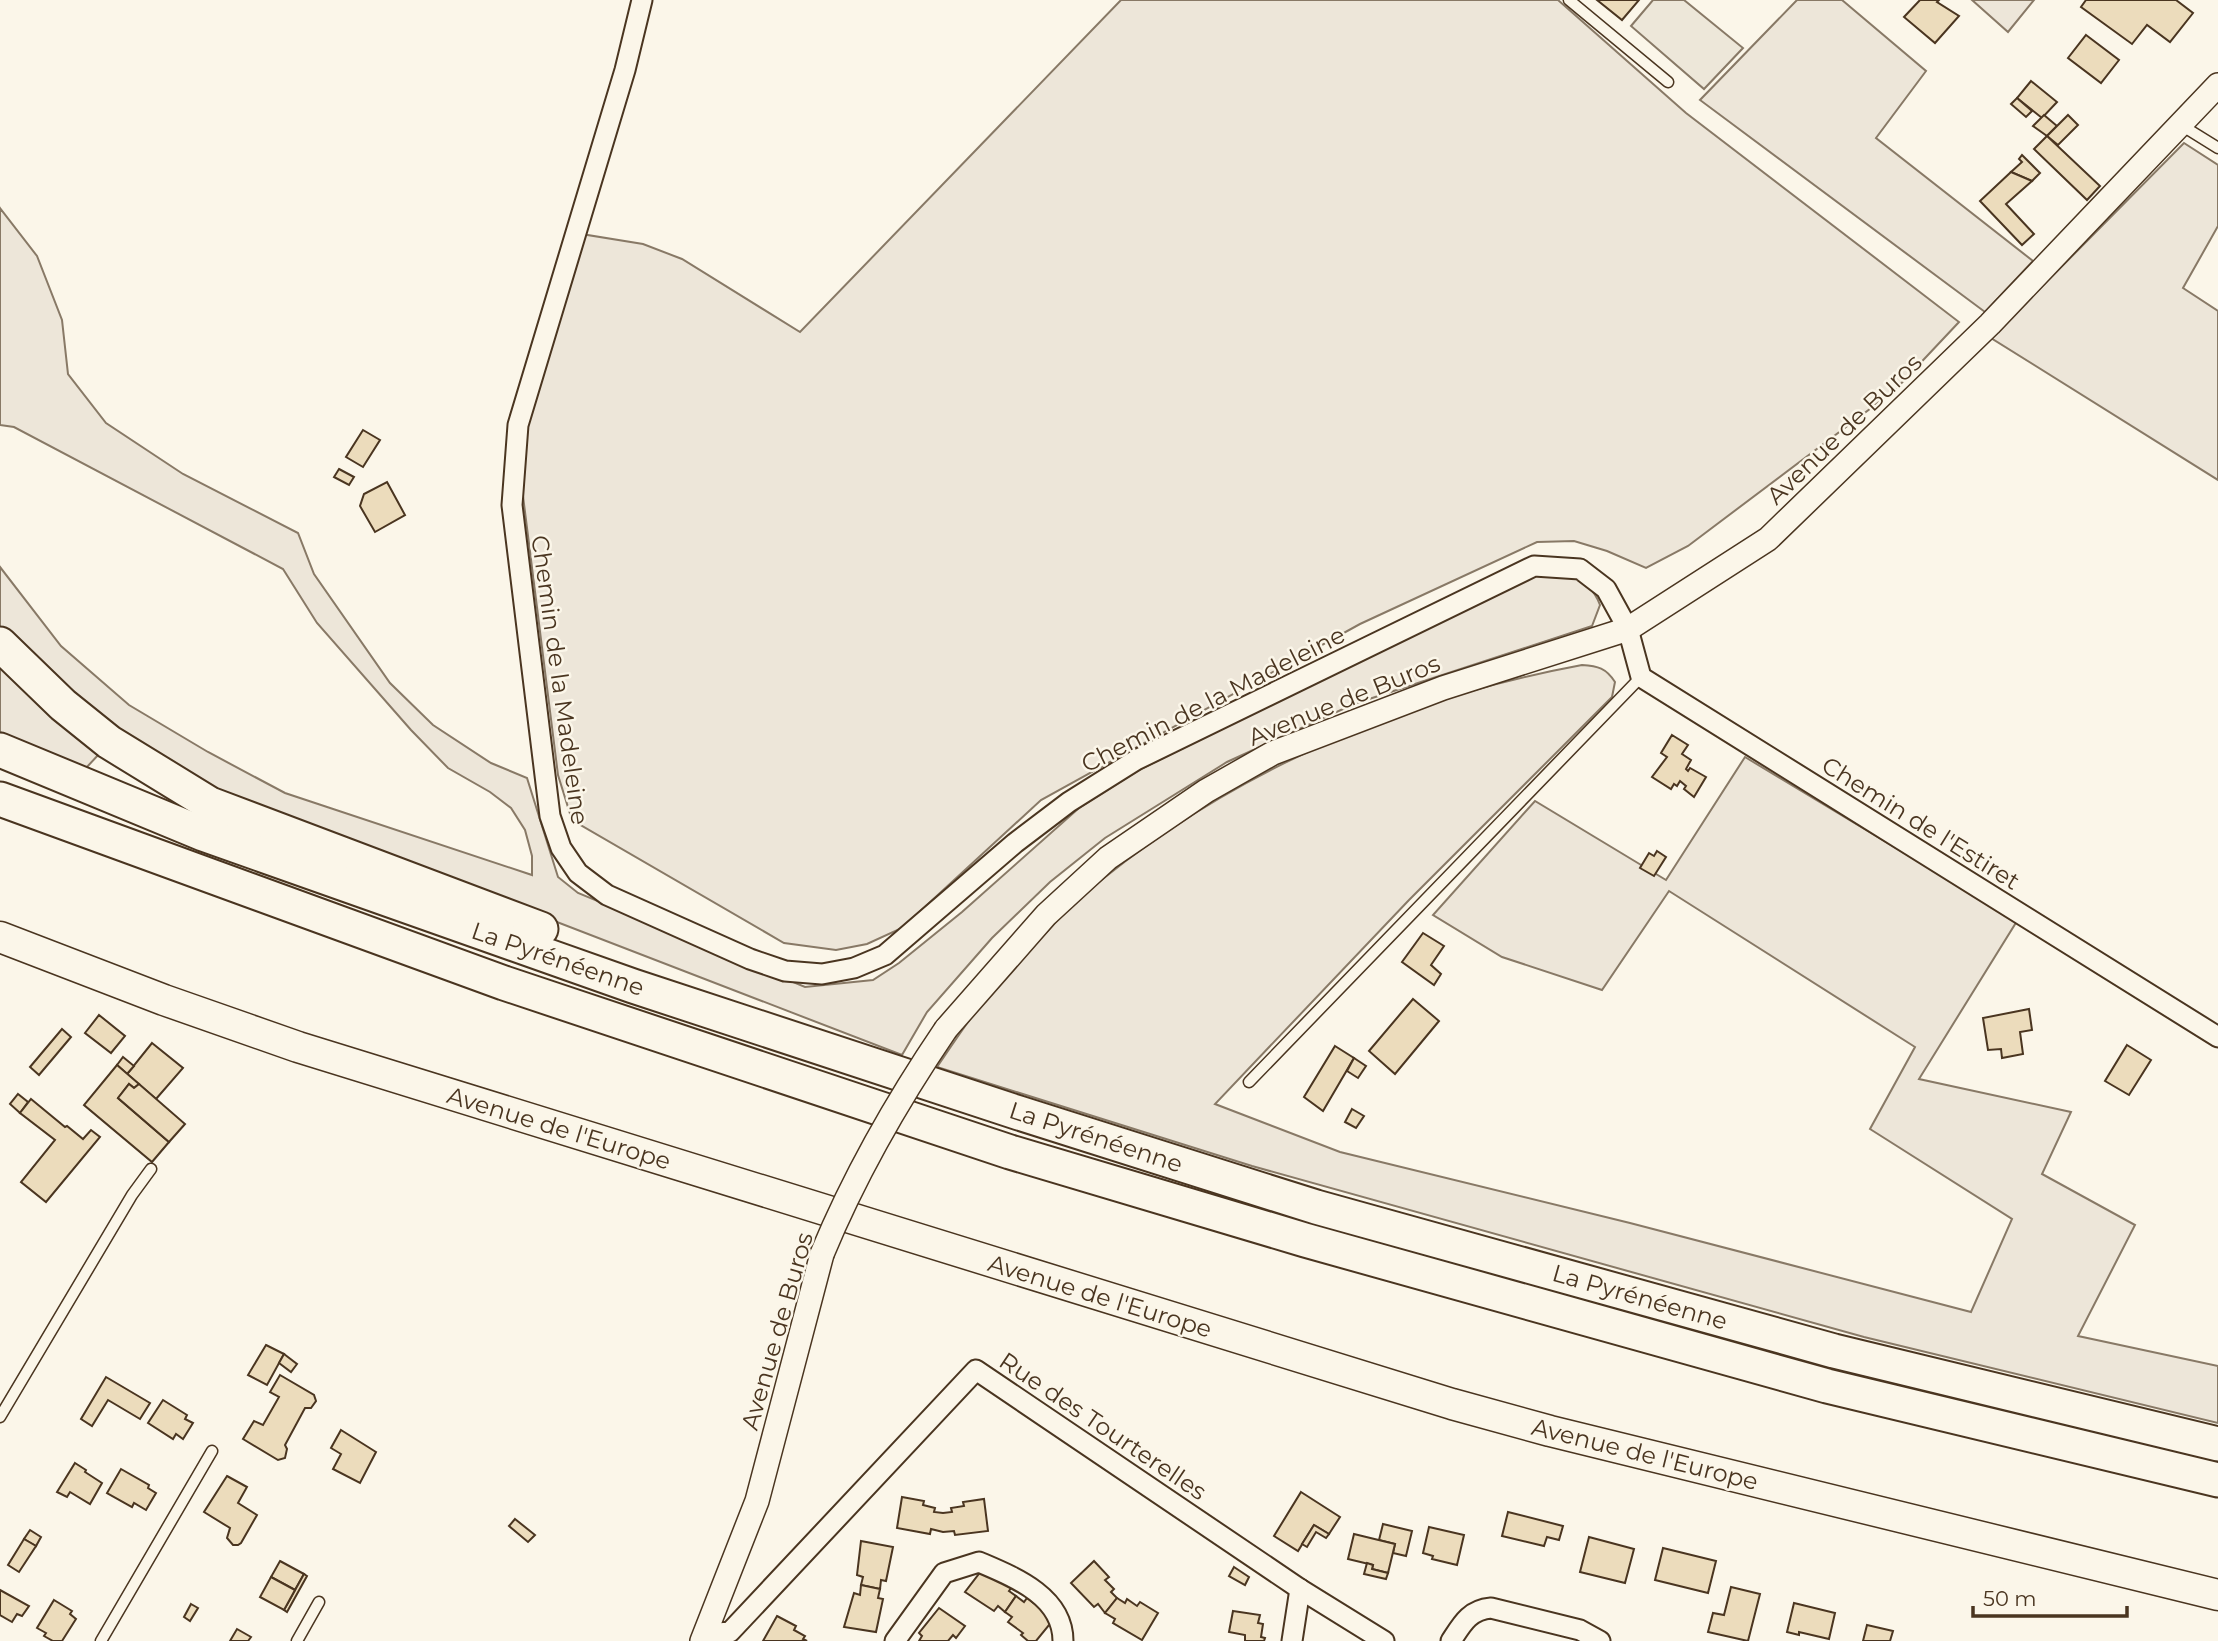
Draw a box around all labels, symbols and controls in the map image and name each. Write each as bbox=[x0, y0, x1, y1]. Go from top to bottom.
street label: Avenue de Buros bbox=[1760, 348, 1928, 510]
street label: Chemin de la Madeleine bbox=[525, 533, 595, 827]
street label: Chemin de la Madeleine bbox=[1076, 620, 1350, 778]
street label: Avenue de Buros bbox=[1244, 648, 1444, 752]
street label: Chemin de l'Estiret bbox=[1817, 750, 2026, 896]
street label: La Pyrénéenne bbox=[468, 916, 648, 1002]
street label: Avenue de l'Europe bbox=[444, 1080, 674, 1176]
street label: La Pyrénéenne bbox=[1006, 1095, 1186, 1179]
street label: Avenue de Buros bbox=[735, 1229, 819, 1433]
street label: Avenue de l'Europe bbox=[985, 1248, 1215, 1344]
street label: La Pyrénéenne bbox=[1549, 1258, 1731, 1336]
street label: Rue des Tourterelles bbox=[994, 1346, 1212, 1506]
street label: Avenue de l'Europe bbox=[1529, 1412, 1761, 1496]
scale bar bbox=[1973, 1574, 2127, 1618]
text: 50 m bbox=[1983, 1586, 2037, 1611]

